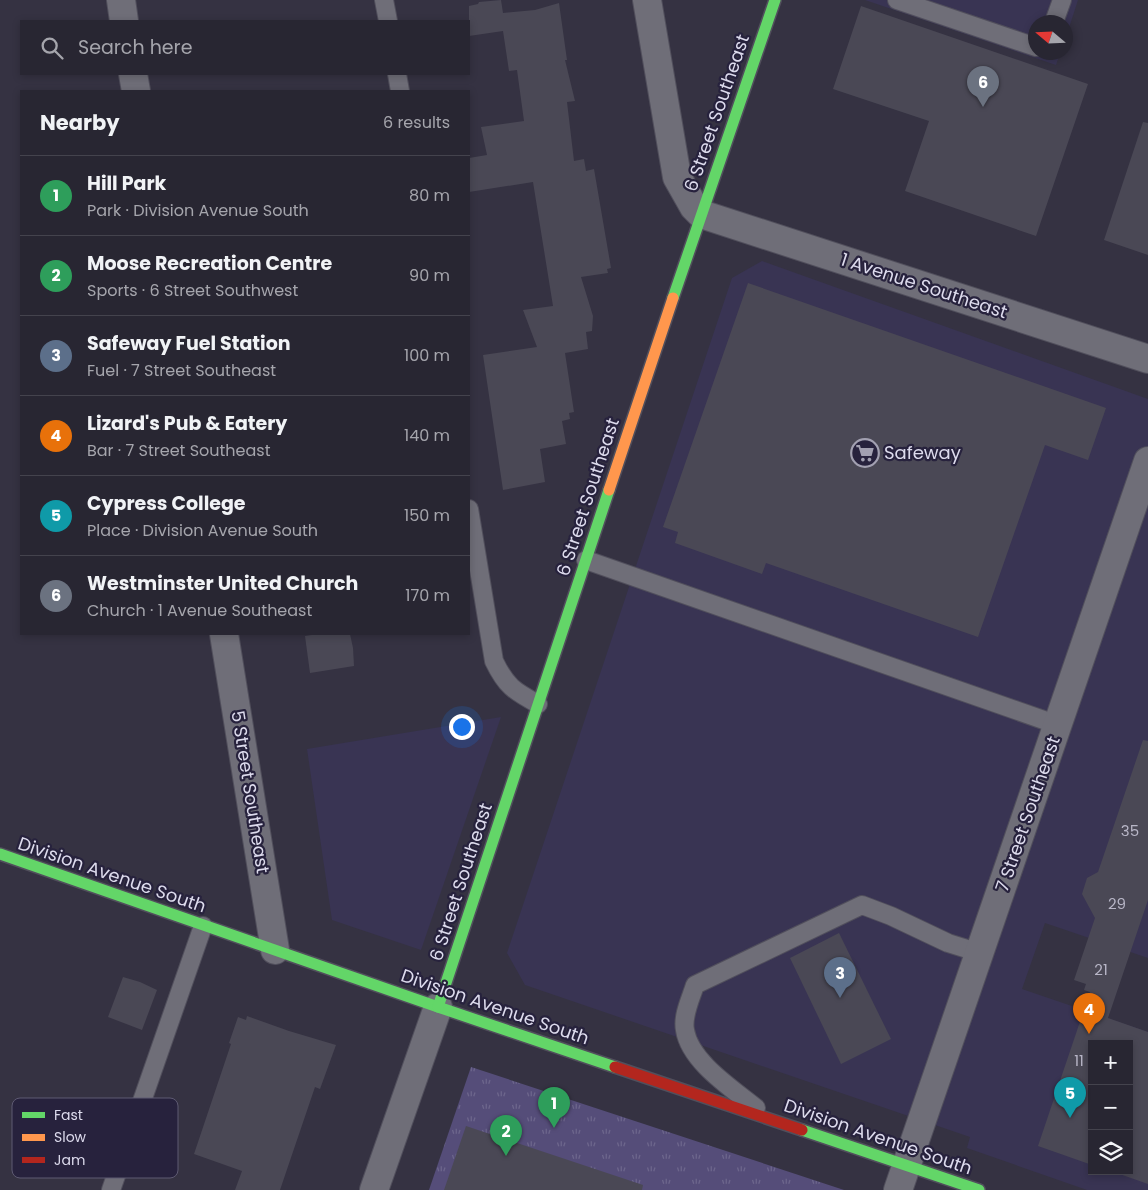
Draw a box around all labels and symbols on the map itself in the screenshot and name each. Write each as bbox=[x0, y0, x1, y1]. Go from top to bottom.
north arrow bbox=[1028, 15, 1073, 60]
street label: 6 Street Southeast bbox=[678, 31, 755, 195]
pin: 6 bbox=[967, 66, 999, 107]
street label: 1 Avenue Southeast bbox=[838, 247, 1011, 324]
street label: 6 Street Southeast bbox=[550, 415, 625, 579]
supermarket icon: Safeway bbox=[850, 438, 880, 468]
place label: Safeway bbox=[884, 440, 961, 465]
street label: 5 Street Southeast bbox=[225, 709, 276, 875]
your location bbox=[449, 714, 475, 740]
street label: 7 Street Southeast bbox=[989, 733, 1066, 895]
street label: 6 Street Southeast bbox=[423, 800, 498, 964]
house number: 35 bbox=[1121, 820, 1139, 841]
street label: Division Avenue South bbox=[15, 831, 210, 918]
house number: 29 bbox=[1108, 893, 1126, 914]
pin: 3 bbox=[824, 957, 856, 998]
house number: 21 bbox=[1094, 959, 1108, 980]
street label: Division Avenue South bbox=[398, 963, 593, 1050]
pin: 4 bbox=[1073, 993, 1105, 1034]
house number: 11 bbox=[1074, 1050, 1084, 1071]
pin: 5 bbox=[1054, 1077, 1086, 1118]
pin: 1 bbox=[538, 1087, 570, 1128]
street label: Division Avenue South bbox=[781, 1093, 976, 1180]
legend bbox=[12, 1098, 178, 1178]
text: Fast bbox=[54, 1105, 83, 1125]
pin: 2 bbox=[490, 1115, 522, 1156]
text: Slow bbox=[54, 1127, 87, 1147]
text: Jam bbox=[54, 1150, 85, 1170]

